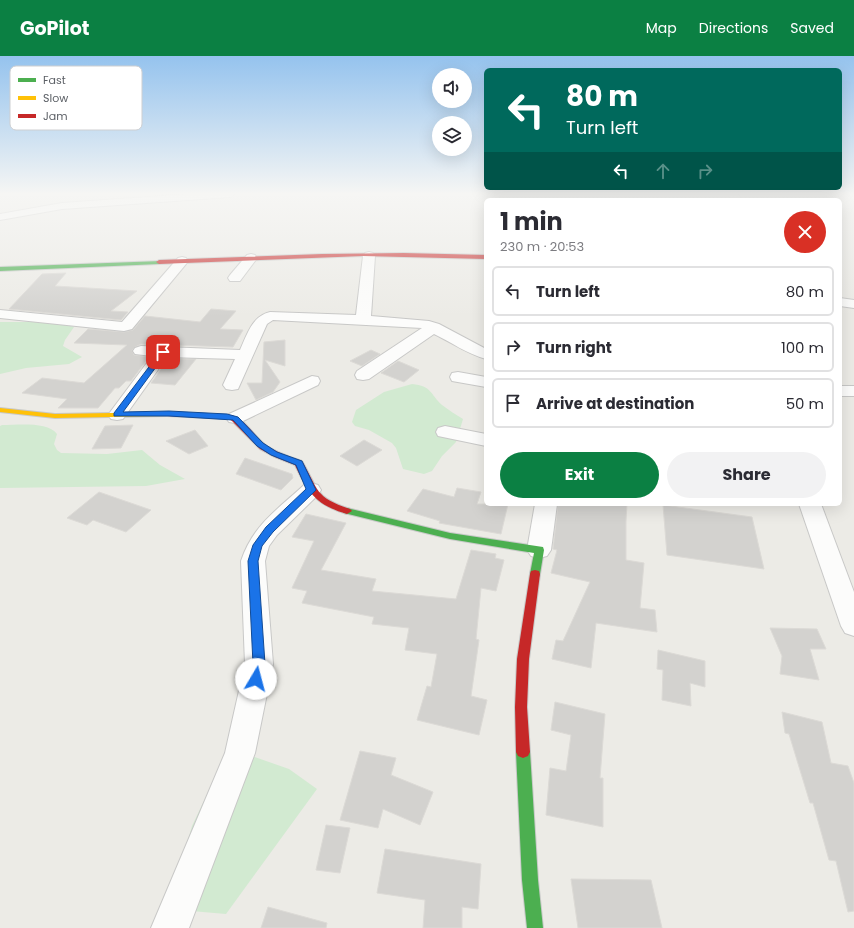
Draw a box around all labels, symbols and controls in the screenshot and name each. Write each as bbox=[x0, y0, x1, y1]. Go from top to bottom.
text: GoPilot bbox=[20, 15, 89, 42]
text: Map bbox=[646, 18, 677, 38]
text: Directions bbox=[699, 18, 768, 38]
text: Saved bbox=[790, 18, 834, 38]
legend bbox=[10, 66, 142, 130]
map controls bbox=[432, 68, 472, 156]
button: sound bbox=[432, 68, 472, 108]
text: Fast bbox=[43, 72, 66, 88]
text: 80 m bbox=[566, 77, 638, 116]
icon: left bbox=[500, 84, 552, 136]
text: Slow bbox=[43, 90, 68, 106]
text: Jam bbox=[43, 108, 68, 124]
text: Turn left bbox=[566, 115, 638, 140]
button: layers bbox=[432, 116, 472, 156]
icon: left bbox=[610, 160, 632, 182]
icon: ahead bbox=[652, 160, 674, 182]
icon: right bbox=[694, 160, 716, 182]
text: 1 min bbox=[500, 205, 563, 238]
button: close bbox=[784, 211, 826, 253]
text: 230 m · 20:53 bbox=[500, 237, 584, 256]
icon: left bbox=[502, 280, 524, 302]
text: Turn left bbox=[536, 281, 600, 302]
text: 80 m bbox=[786, 281, 824, 302]
pin bbox=[146, 335, 180, 369]
icon: right bbox=[502, 336, 524, 358]
text: Turn right bbox=[536, 337, 612, 358]
text: 100 m bbox=[781, 337, 824, 358]
icon: arrive bbox=[152, 341, 174, 363]
icon: arrive bbox=[502, 392, 524, 414]
text: Arrive at destination bbox=[536, 393, 694, 414]
text: 50 m bbox=[786, 393, 824, 414]
button: Exit bbox=[500, 452, 659, 498]
button: Share bbox=[667, 452, 826, 498]
position arrow bbox=[235, 658, 277, 700]

